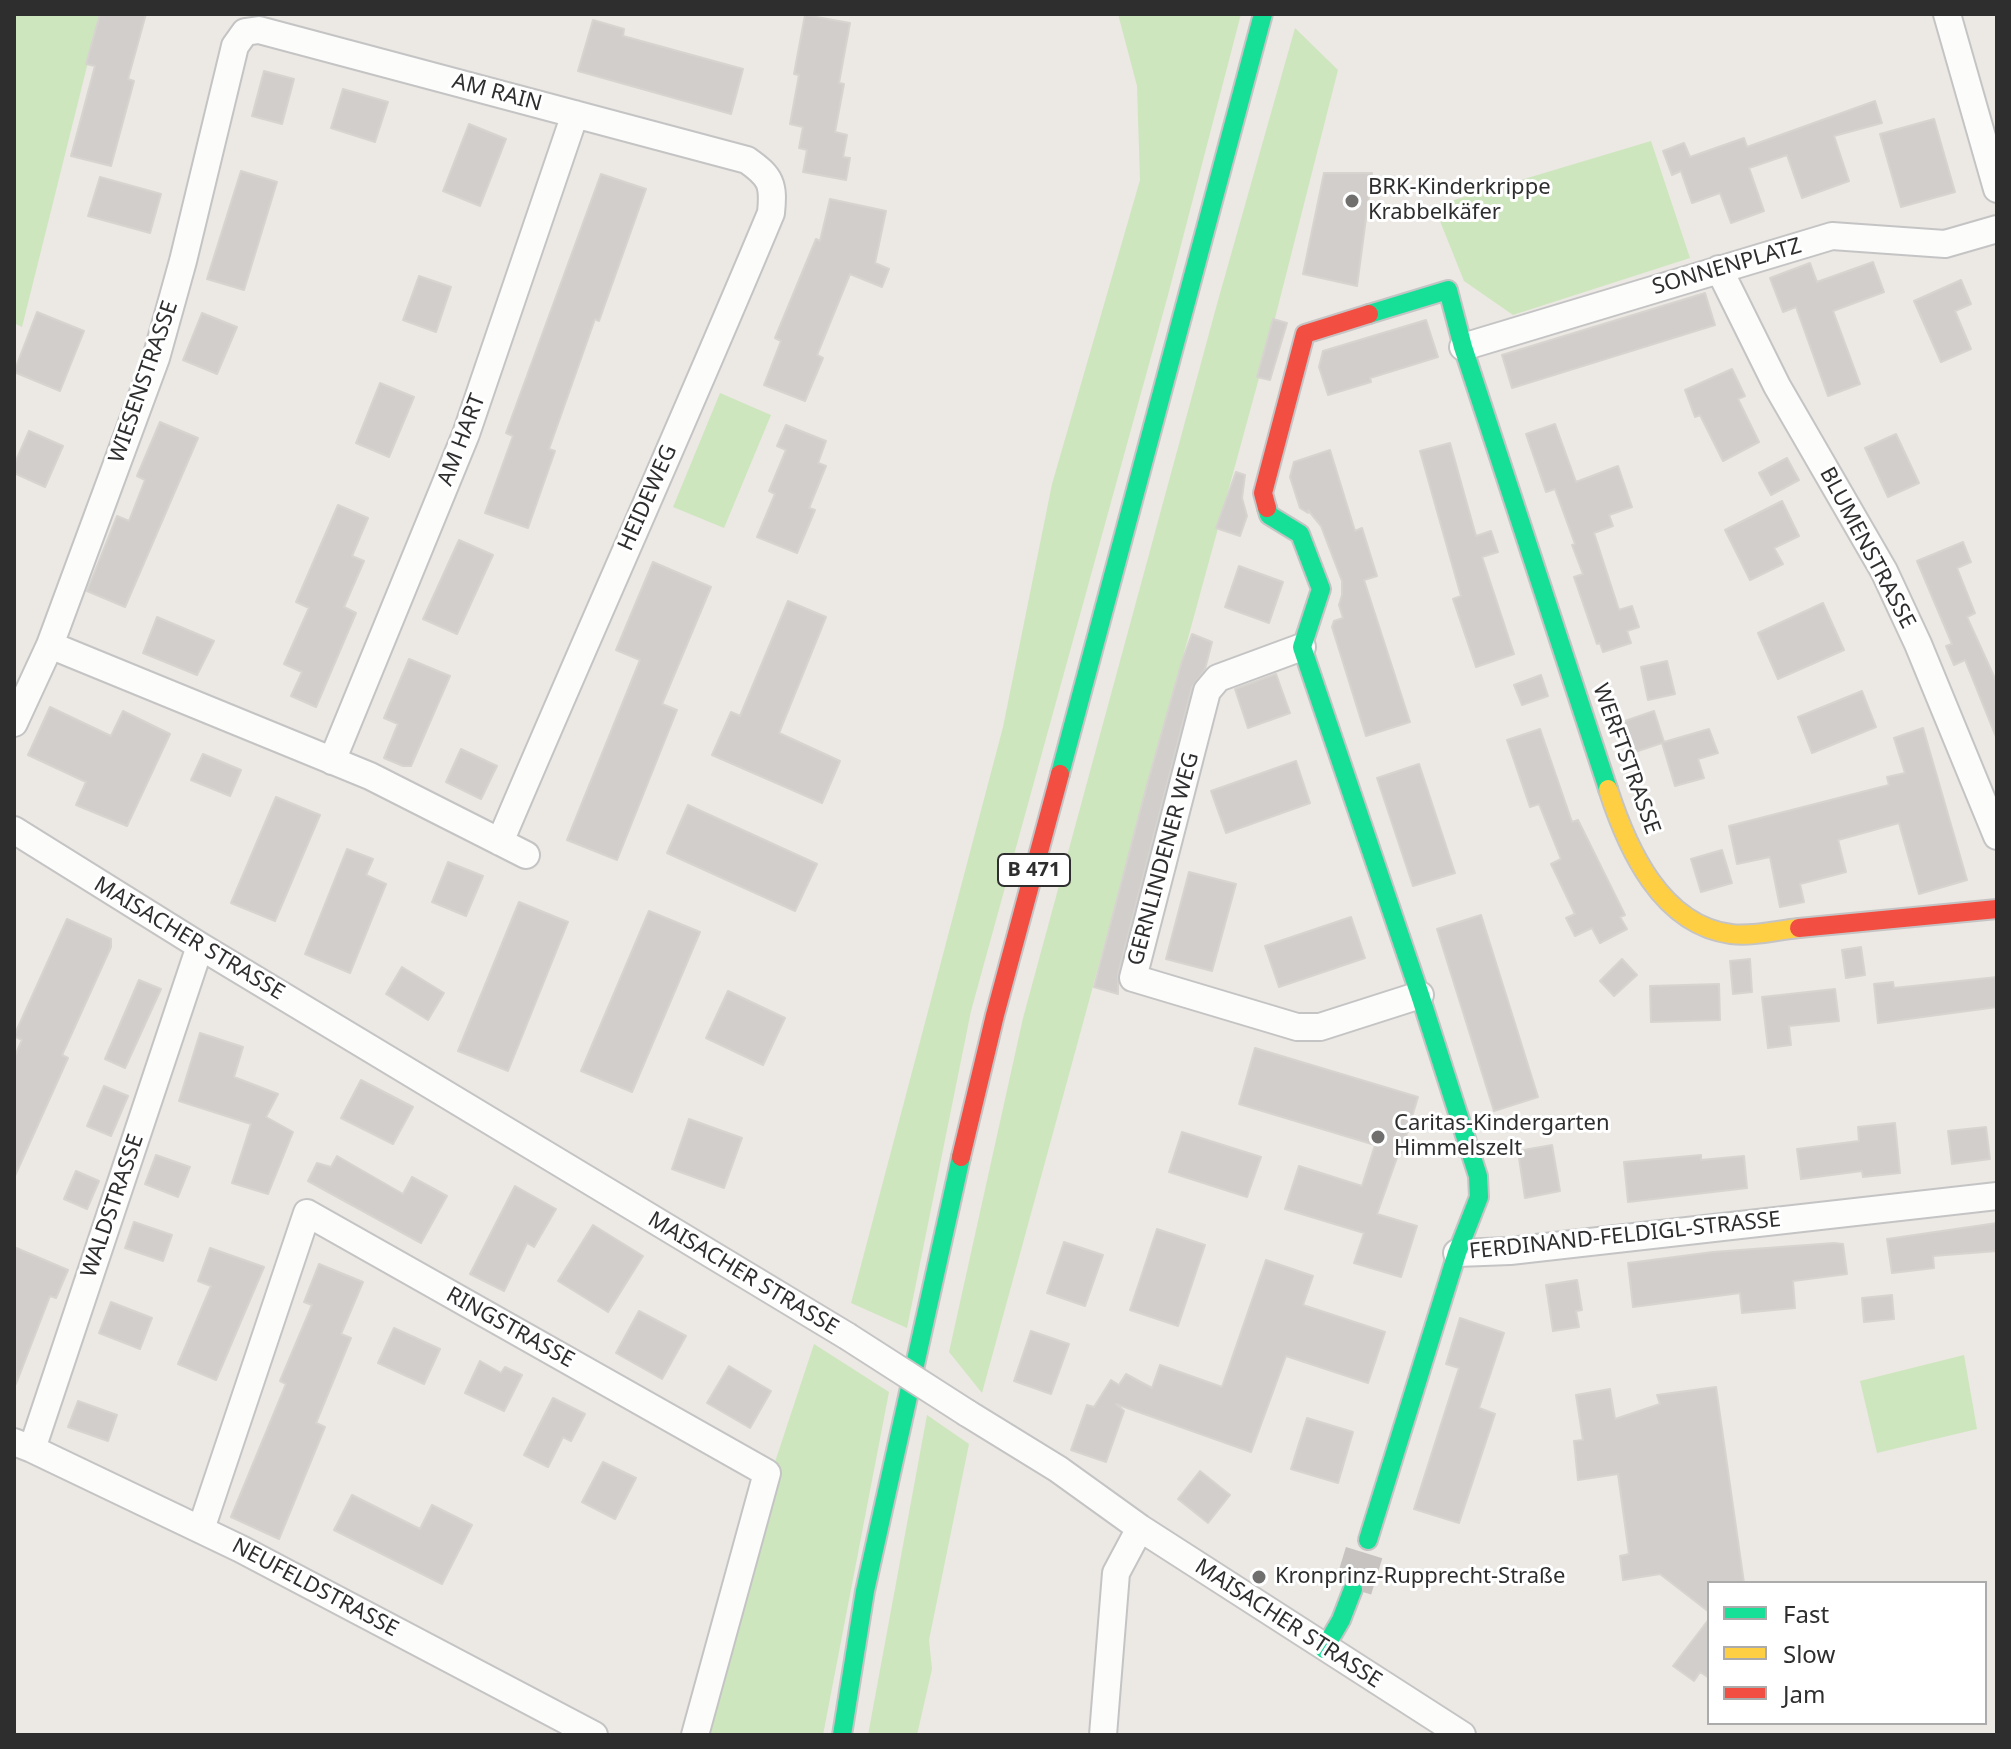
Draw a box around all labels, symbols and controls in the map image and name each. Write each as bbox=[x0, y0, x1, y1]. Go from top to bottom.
street label: AM RAIN bbox=[449, 68, 545, 118]
place label: BRK-Kinderkrippe Krabbelkäfer bbox=[1368, 175, 1551, 226]
marker: BRK-Kinderkrippe Krabbelkäfer bbox=[1343, 192, 1361, 210]
street label: SONNENPLATZ bbox=[1649, 233, 1805, 301]
street label: WIESENSTRASSE bbox=[104, 298, 184, 466]
street label: AM HART bbox=[432, 390, 492, 490]
street label: HEIDEWEG bbox=[613, 441, 683, 555]
street label: BLUMENSTRASSE bbox=[1813, 463, 1921, 633]
street label: WERFTSTRASSE bbox=[1586, 680, 1666, 838]
street label: GERNLINDENER WEG bbox=[1123, 749, 1205, 969]
road number: B 471 bbox=[998, 854, 1070, 886]
street label: MAISACHER STRASSE bbox=[89, 872, 289, 1006]
place label: Caritas-Kindergarten Himmelszelt bbox=[1394, 1111, 1610, 1162]
marker: Caritas-Kindergarten Himmelszelt bbox=[1369, 1128, 1387, 1146]
street label: WALDSTRASSE bbox=[76, 1131, 150, 1281]
street label: MAISACHER STRASSE bbox=[643, 1207, 843, 1341]
street label: FERDINAND-FELDIGL-STRASSE bbox=[1468, 1207, 1782, 1265]
street label: RINGSTRASSE bbox=[441, 1282, 579, 1374]
street label: NEUFELDSTRASSE bbox=[227, 1533, 403, 1643]
street label: MAISACHER STRASSE bbox=[1190, 1554, 1386, 1694]
place label: Kronprinz-Rupprecht-Straße bbox=[1275, 1564, 1565, 1590]
marker: Kronprinz-Rupprecht-Straße bbox=[1250, 1568, 1268, 1586]
legend bbox=[1707, 1581, 1987, 1725]
text: Fast bbox=[1783, 1597, 1829, 1630]
text: Slow bbox=[1783, 1637, 1835, 1670]
text: Jam bbox=[1783, 1677, 1825, 1710]

